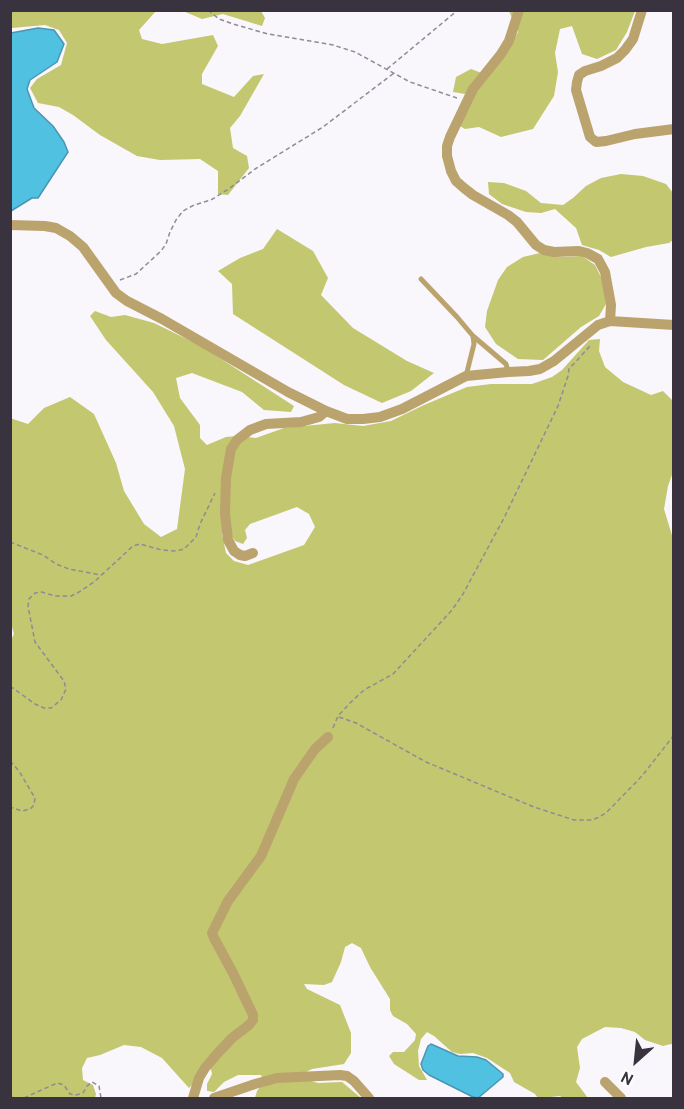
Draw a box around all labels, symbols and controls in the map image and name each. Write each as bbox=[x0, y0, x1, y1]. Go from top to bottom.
north arrow bbox=[606, 1031, 666, 1091]
text: N bbox=[618, 1066, 637, 1089]

